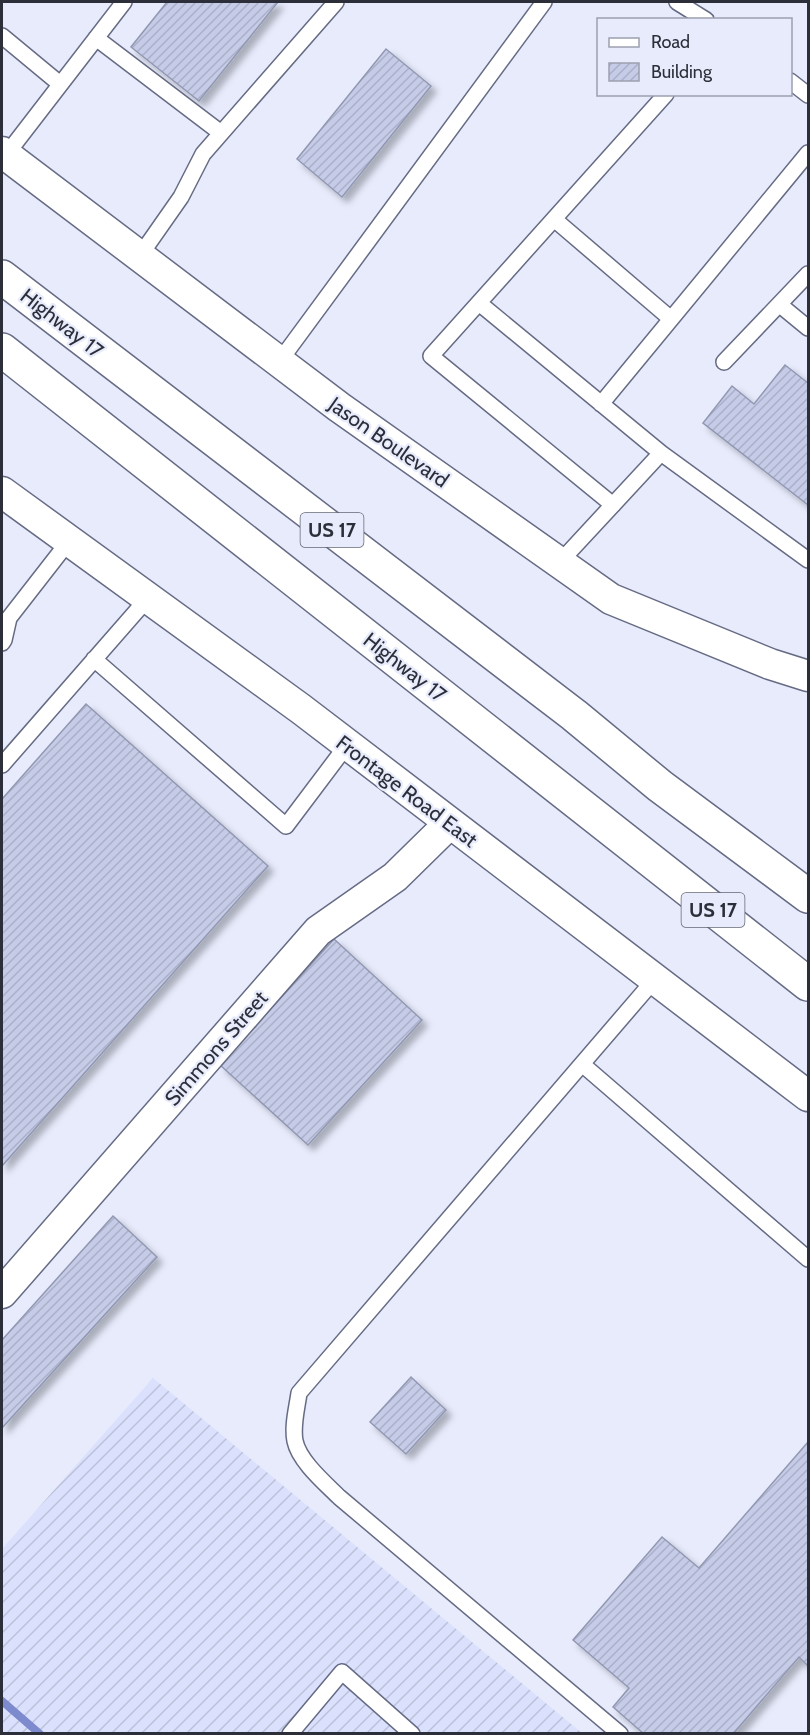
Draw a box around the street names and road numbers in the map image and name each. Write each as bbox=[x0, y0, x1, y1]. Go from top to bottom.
street label: Highway 17 bbox=[16, 283, 109, 363]
street label: Jason Boulevard bbox=[323, 391, 454, 493]
road number: US 17 bbox=[300, 513, 364, 547]
street label: Highway 17 bbox=[359, 627, 452, 707]
street label: Frontage Road East bbox=[331, 730, 483, 852]
road number: US 17 bbox=[682, 893, 744, 927]
street label: Simmons Street bbox=[159, 985, 273, 1111]

